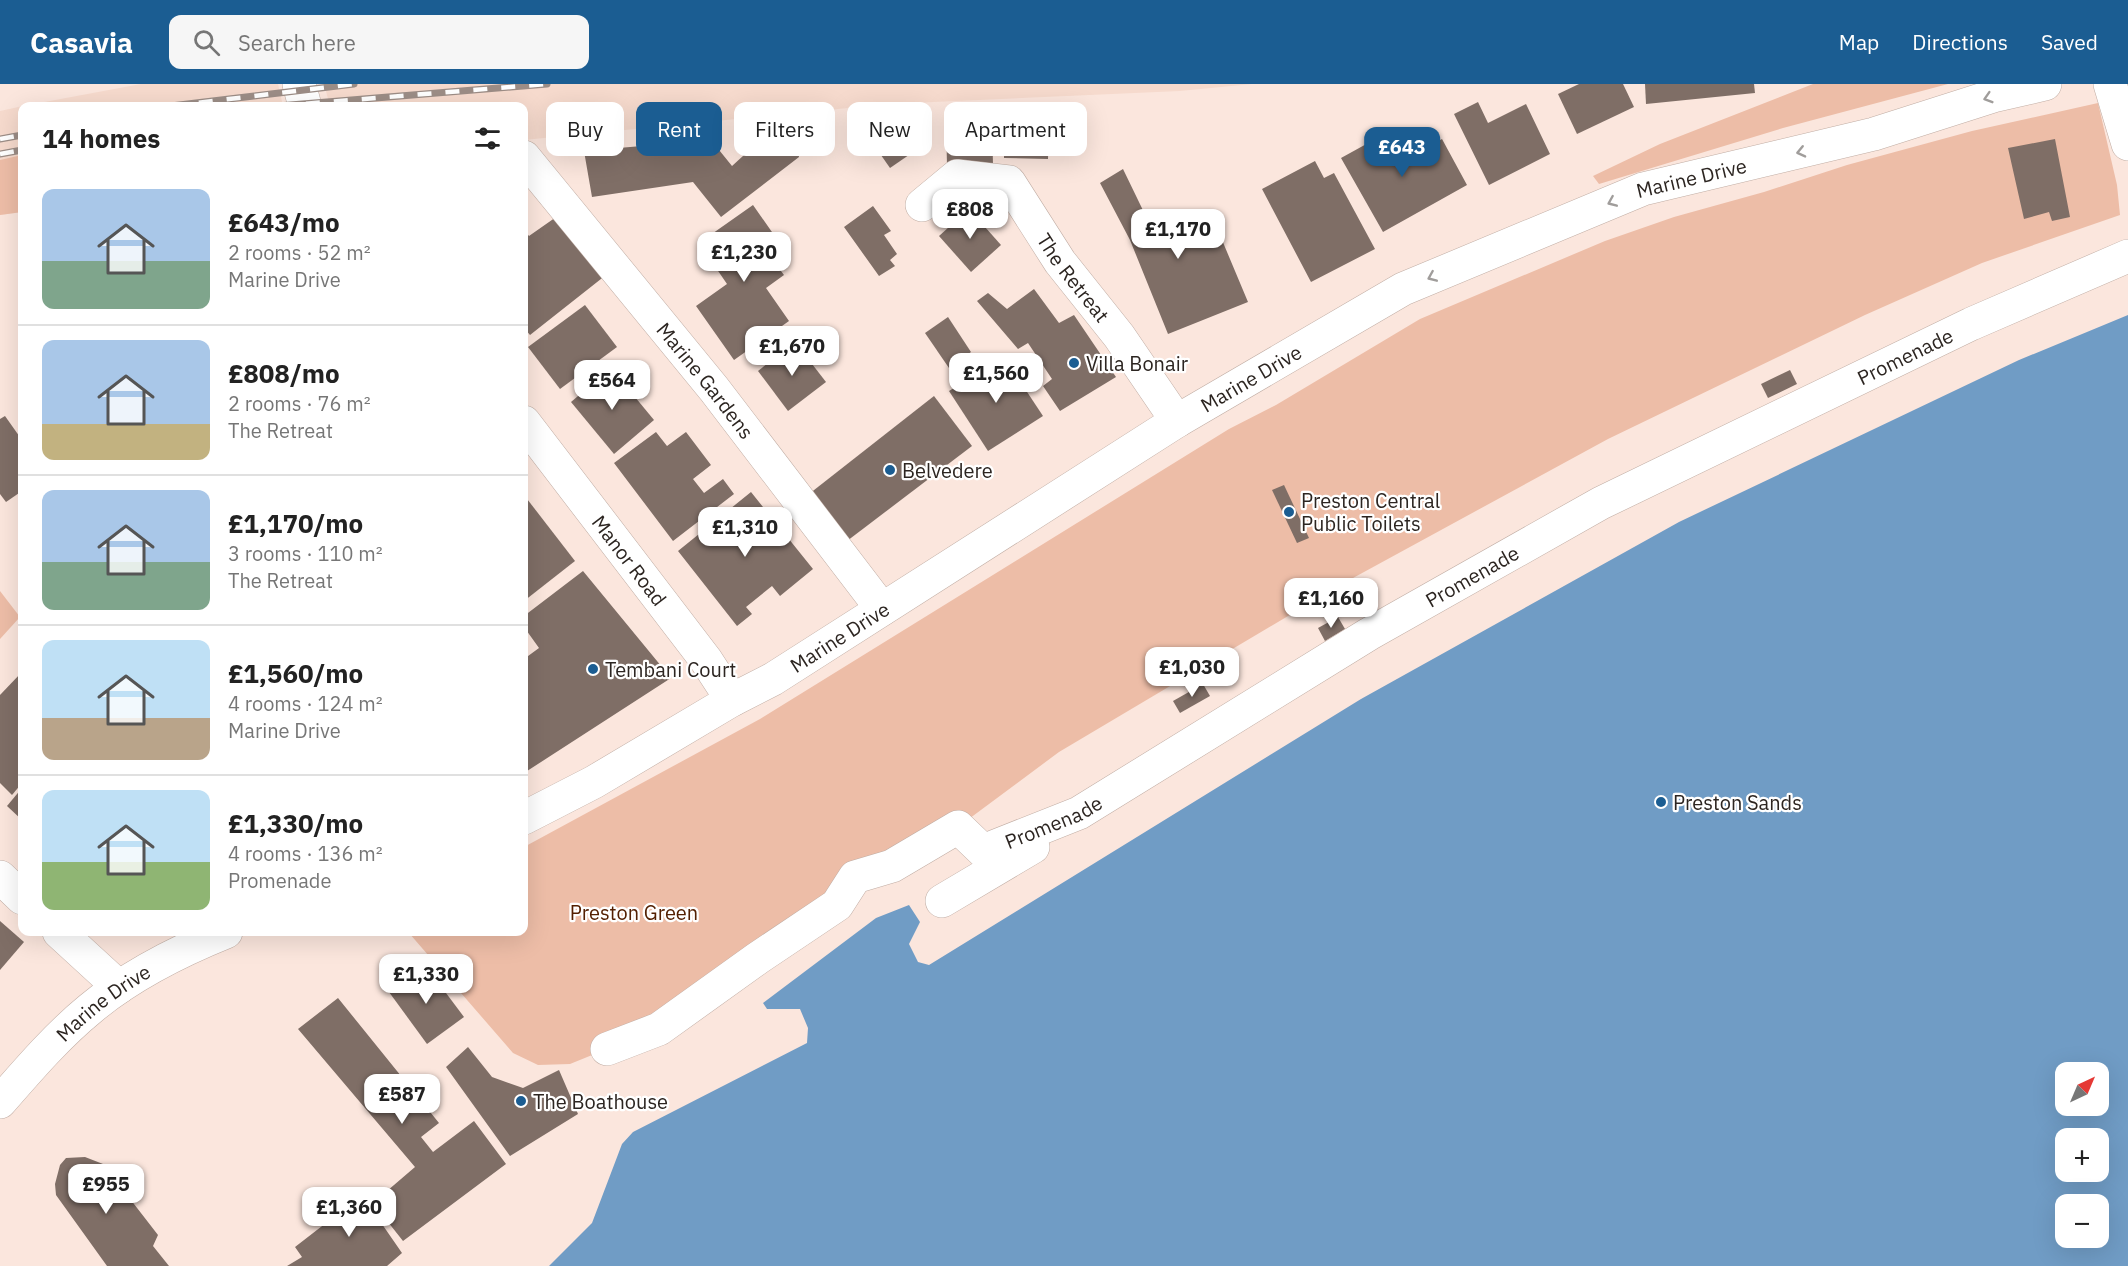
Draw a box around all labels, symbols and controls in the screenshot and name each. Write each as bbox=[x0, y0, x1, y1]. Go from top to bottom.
search box bbox=[169, 15, 589, 69]
text: Casavia bbox=[30, 24, 133, 61]
icon: search bbox=[190, 26, 223, 59]
text: Search here bbox=[238, 28, 356, 57]
text: Map bbox=[1839, 28, 1879, 56]
text: Directions bbox=[1912, 28, 2008, 56]
text: Saved bbox=[2041, 28, 2098, 56]
one-way arrow bbox=[1983, 91, 1994, 103]
chip: Buy bbox=[546, 102, 624, 156]
chip: Rent bbox=[636, 102, 722, 156]
chip: Filters bbox=[734, 102, 835, 156]
chip: New bbox=[847, 102, 932, 156]
chip: Apartment bbox=[944, 102, 1087, 156]
text: 14 homes bbox=[42, 121, 160, 155]
icon: filters bbox=[471, 122, 504, 155]
pin: £643 bbox=[1366, 127, 1438, 178]
text: £643 bbox=[1378, 133, 1426, 160]
one-way arrow bbox=[1796, 144, 1806, 157]
street label: Marine Drive bbox=[1633, 151, 1749, 204]
pin: £808 bbox=[934, 189, 1006, 240]
text: £808 bbox=[946, 195, 994, 222]
one-way arrow bbox=[1608, 195, 1619, 207]
text: £643/mo bbox=[228, 205, 340, 239]
pin: £1,170 bbox=[1129, 209, 1227, 260]
icon: home bbox=[90, 213, 162, 285]
text: £1,170 bbox=[1145, 215, 1211, 242]
street label: The Retreat bbox=[1031, 228, 1116, 327]
pin: £1,230 bbox=[695, 232, 793, 283]
text: £1,230 bbox=[711, 238, 777, 265]
text: 2 rooms · 52 m² bbox=[228, 239, 371, 266]
text: Marine Drive bbox=[228, 266, 341, 293]
one-way arrow bbox=[1428, 270, 1439, 282]
street label: Marine Gardens bbox=[651, 316, 761, 444]
street label: Promenade bbox=[1852, 321, 1957, 391]
pin: £1,670 bbox=[743, 326, 841, 377]
text: £1,670 bbox=[759, 332, 825, 359]
street label: Marine Drive bbox=[1195, 338, 1306, 418]
place label: Villa Bonair bbox=[1086, 350, 1188, 377]
pin: £1,560 bbox=[947, 353, 1045, 404]
text: £808/mo bbox=[228, 356, 340, 390]
marker: Villa Bonair bbox=[1067, 356, 1081, 370]
text: £1,560 bbox=[963, 359, 1029, 386]
pin: £564 bbox=[576, 360, 648, 411]
icon: home bbox=[90, 364, 162, 436]
text: £564 bbox=[588, 366, 636, 393]
text: 2 rooms · 76 m² bbox=[228, 390, 371, 417]
text: The Retreat bbox=[228, 417, 333, 444]
place label: Belvedere bbox=[902, 457, 993, 484]
marker: Belvedere bbox=[883, 463, 897, 477]
place label: Preston Central Public Toilets bbox=[1301, 487, 1440, 537]
marker: Preston Central Public Toilets bbox=[1282, 505, 1296, 519]
text: £1,170/mo bbox=[228, 506, 363, 540]
pin: £1,310 bbox=[696, 507, 794, 558]
street label: Manor Road bbox=[586, 509, 673, 611]
text: £1,310 bbox=[712, 513, 778, 540]
icon: home bbox=[90, 514, 162, 586]
street label: Promenade bbox=[1420, 539, 1524, 613]
text: 3 rooms · 110 m² bbox=[228, 540, 383, 567]
text: The Retreat bbox=[228, 567, 333, 594]
pin: £1,160 bbox=[1282, 578, 1380, 629]
text: £1,160 bbox=[1298, 584, 1364, 611]
street label: Marine Drive bbox=[785, 595, 894, 678]
pin: £1,030 bbox=[1143, 647, 1241, 698]
text: £1,030 bbox=[1159, 653, 1225, 680]
text: £1,560/mo bbox=[228, 656, 363, 690]
place label: Tembani Court bbox=[605, 656, 736, 683]
marker: Tembani Court bbox=[586, 662, 600, 676]
icon: home bbox=[90, 664, 162, 736]
text: 4 rooms · 124 m² bbox=[228, 690, 383, 717]
text: Marine Drive bbox=[228, 717, 341, 744]
street label: Promenade bbox=[1001, 789, 1107, 855]
place label: Preston Sands bbox=[1673, 789, 1802, 816]
marker: Preston Sands bbox=[1654, 795, 1668, 809]
text: £1,330/mo bbox=[228, 806, 363, 840]
icon: home bbox=[90, 814, 162, 886]
text: 4 rooms · 136 m² bbox=[228, 840, 383, 867]
text: Promenade bbox=[228, 867, 331, 894]
park label: Preston Green bbox=[570, 899, 698, 926]
pin: £1,330 bbox=[377, 954, 475, 1005]
street label: Marine Drive bbox=[50, 957, 155, 1047]
text: £1,330 bbox=[393, 960, 459, 987]
north arrow bbox=[2055, 1062, 2109, 1116]
map controls bbox=[2055, 1062, 2109, 1248]
pin: £587 bbox=[366, 1074, 438, 1125]
text: £587 bbox=[378, 1080, 426, 1107]
place label: The Boathouse bbox=[533, 1088, 668, 1115]
marker: The Boathouse bbox=[514, 1094, 528, 1108]
button: + bbox=[2055, 1128, 2109, 1182]
pin: £955 bbox=[70, 1164, 142, 1215]
text: £955 bbox=[82, 1170, 130, 1197]
pin: £1,360 bbox=[300, 1187, 398, 1238]
text: £1,360 bbox=[316, 1193, 382, 1220]
button: − bbox=[2055, 1194, 2109, 1248]

